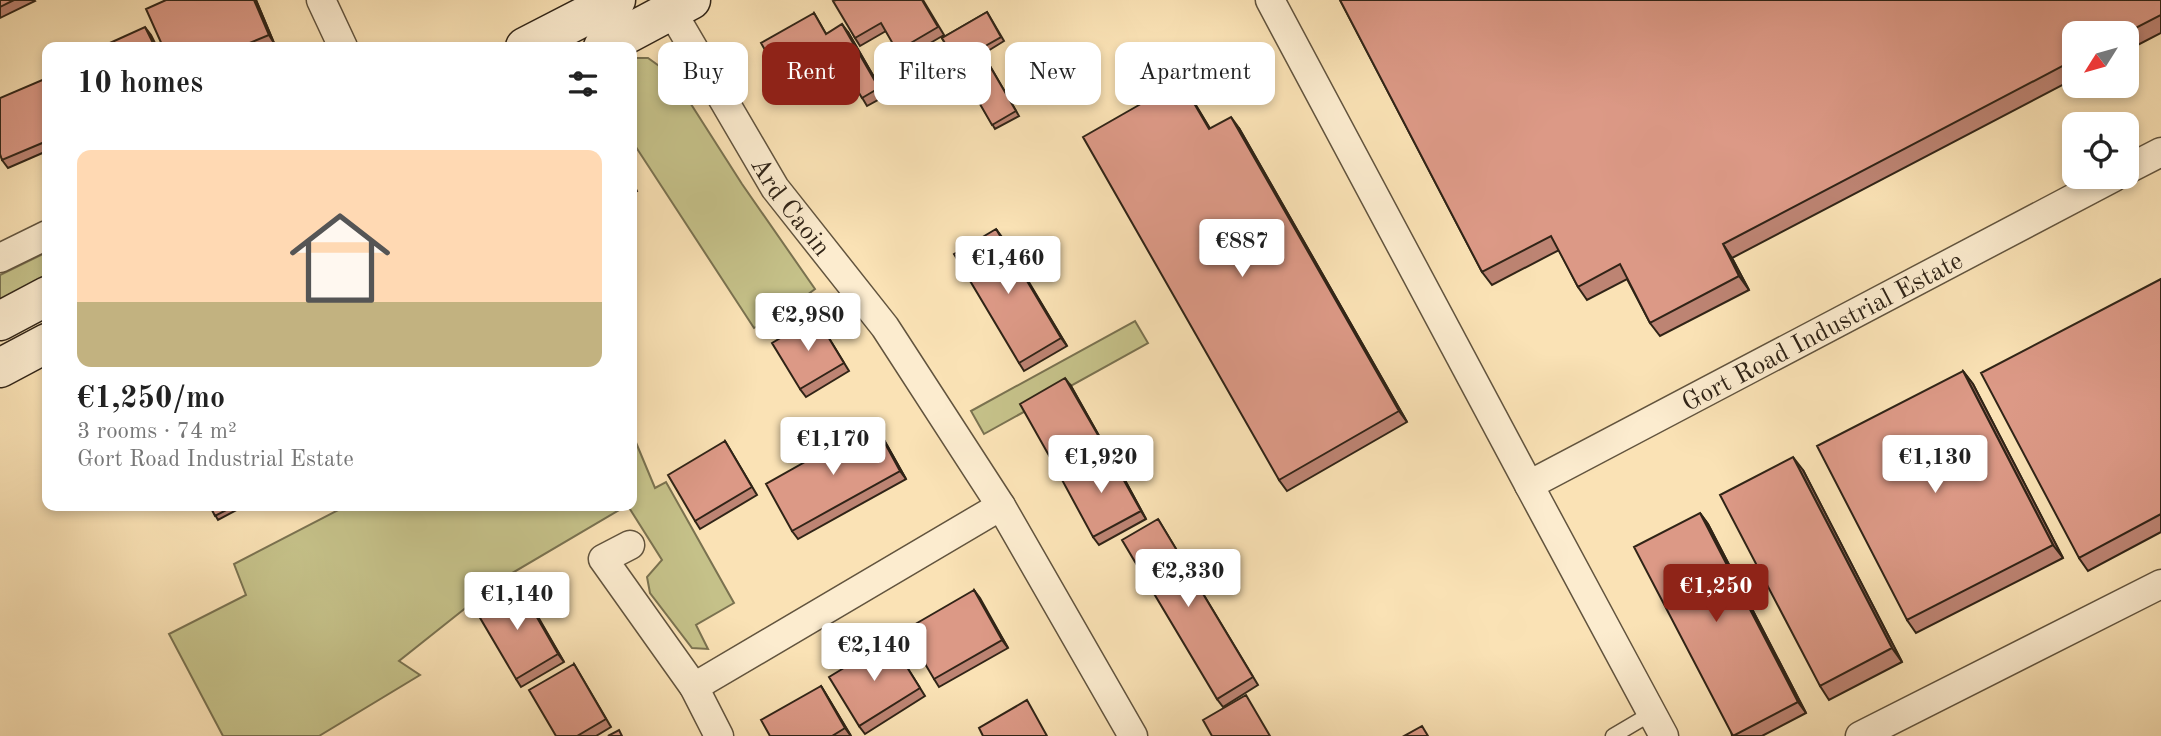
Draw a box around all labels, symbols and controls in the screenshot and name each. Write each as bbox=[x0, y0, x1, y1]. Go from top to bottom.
north arrow bbox=[2062, 21, 2138, 98]
map controls bbox=[2062, 21, 2139, 189]
chip: Buy bbox=[658, 42, 748, 105]
chip: Rent bbox=[762, 42, 860, 105]
chip: Filters bbox=[874, 42, 991, 105]
chip: New bbox=[1005, 42, 1101, 105]
chip: Apartment bbox=[1115, 42, 1275, 105]
icon: filters bbox=[564, 65, 602, 103]
text: 10 homes bbox=[77, 69, 203, 99]
button: locate bbox=[2062, 112, 2139, 189]
street label: Ard Caoin bbox=[745, 153, 835, 262]
icon: home bbox=[277, 195, 403, 321]
pin: €887 bbox=[1201, 219, 1283, 279]
text: €887 bbox=[1215, 230, 1269, 253]
pin: €1,460 bbox=[951, 236, 1065, 296]
text: €1,460 bbox=[971, 247, 1045, 270]
street label: Gort Road Industrial Estate bbox=[1678, 248, 1967, 417]
pin: €2,980 bbox=[751, 294, 865, 353]
text: €2,980 bbox=[771, 304, 845, 327]
text: €1,250/mo bbox=[77, 384, 225, 414]
pin: €1,170 bbox=[776, 418, 890, 477]
text: 3 rooms · 74 m² bbox=[77, 420, 237, 443]
text: €1,170 bbox=[796, 428, 870, 451]
pin: €1,920 bbox=[1044, 435, 1158, 495]
pin: €1,130 bbox=[1878, 435, 1992, 495]
text: €1,920 bbox=[1064, 446, 1138, 469]
text: €1,130 bbox=[1898, 446, 1972, 469]
text: Gort Road Industrial Estate bbox=[77, 448, 354, 471]
pin: €2,330 bbox=[1131, 550, 1245, 609]
text: €2,330 bbox=[1151, 560, 1225, 583]
pin: €1,250 bbox=[1659, 564, 1773, 624]
pin: €1,140 bbox=[460, 572, 574, 632]
text: €1,250 bbox=[1679, 575, 1753, 598]
text: €1,140 bbox=[480, 583, 554, 606]
pin: €2,140 bbox=[817, 624, 931, 683]
text: €2,140 bbox=[837, 634, 911, 657]

